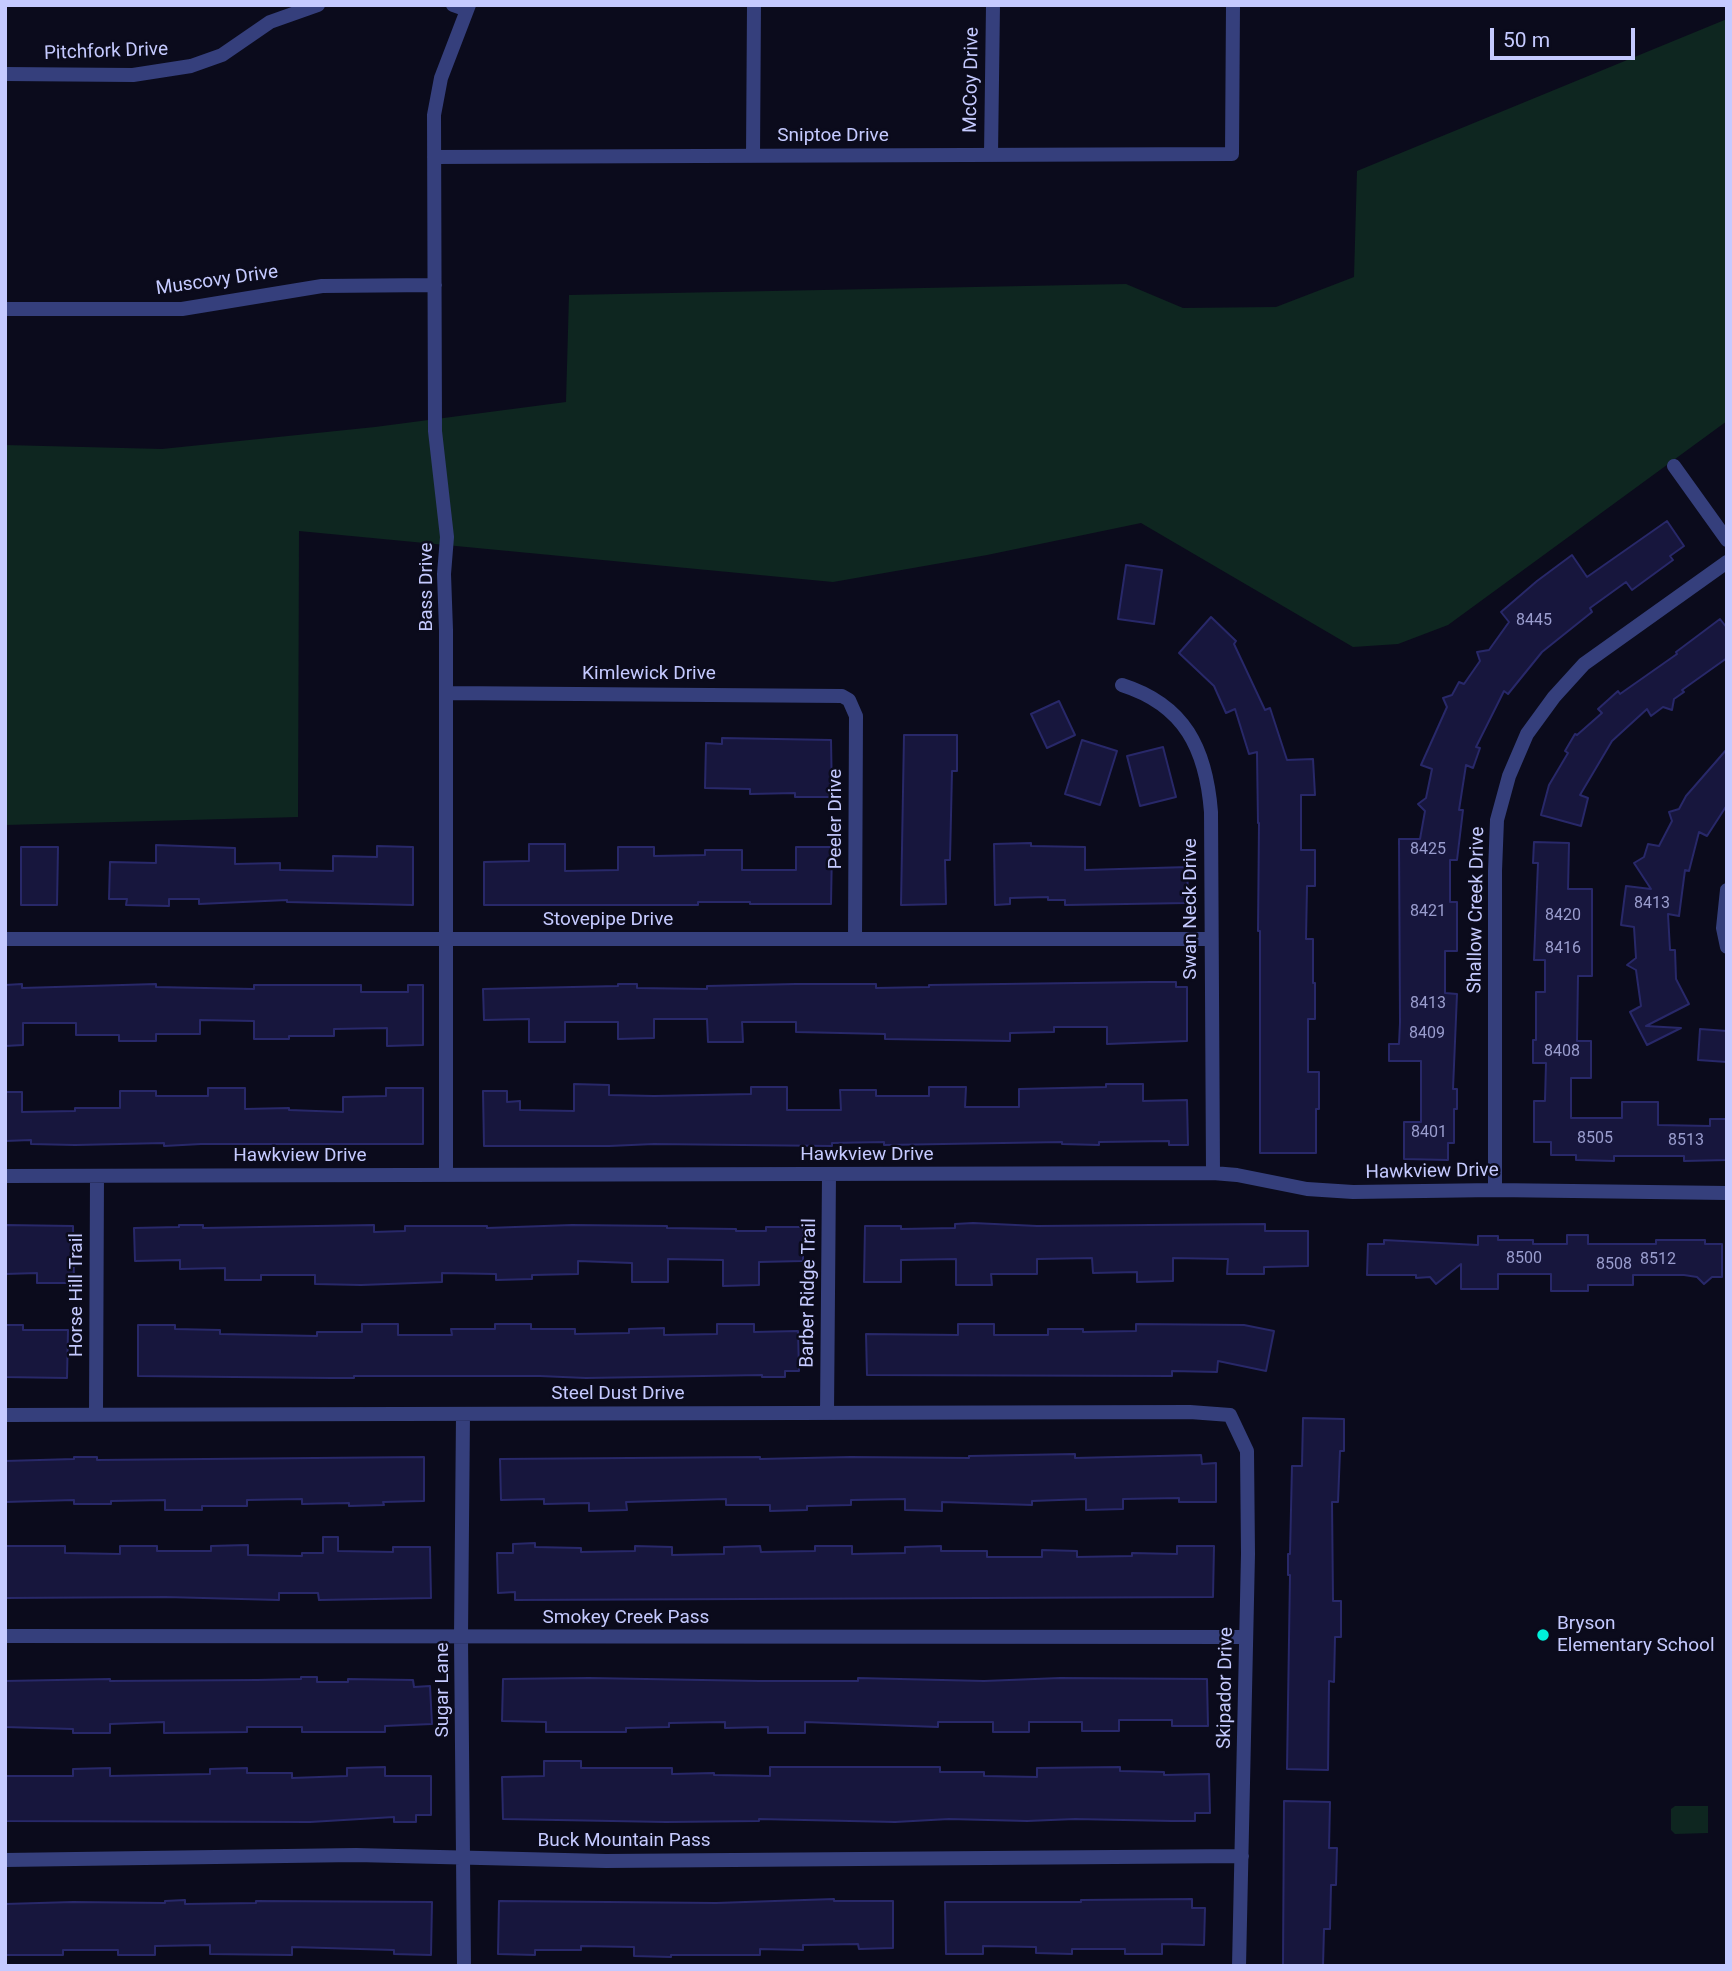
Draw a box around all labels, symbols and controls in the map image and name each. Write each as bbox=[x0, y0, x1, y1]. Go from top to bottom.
scale bar bbox=[1494, 14, 1639, 58]
street label: McCoy Drive bbox=[960, 27, 984, 133]
text: 50 m bbox=[1503, 28, 1550, 52]
street label: Pitchfork Drive bbox=[44, 38, 168, 66]
street label: Sniptoe Drive bbox=[777, 125, 889, 147]
street label: Muscovy Drive bbox=[154, 261, 280, 301]
street label: Bass Drive bbox=[416, 542, 438, 632]
house number: 8445 bbox=[1516, 611, 1552, 631]
street label: Kimlewick Drive bbox=[582, 663, 716, 685]
street label: Peeler Drive bbox=[825, 769, 847, 869]
street label: Shallow Creek Drive bbox=[1464, 826, 1490, 994]
street label: Swan Neck Drive bbox=[1180, 838, 1202, 980]
house number: 8425 bbox=[1410, 840, 1446, 860]
house number: 8413 bbox=[1634, 894, 1670, 914]
house number: 8421 bbox=[1410, 902, 1446, 922]
house number: 8420 bbox=[1545, 906, 1581, 926]
street label: Stovepipe Drive bbox=[543, 909, 673, 931]
house number: 8416 bbox=[1545, 939, 1581, 959]
house number: 8413 bbox=[1410, 994, 1446, 1014]
house number: 8409 bbox=[1409, 1024, 1445, 1044]
house number: 8408 bbox=[1544, 1042, 1580, 1062]
house number: 8401 bbox=[1411, 1123, 1447, 1143]
house number: 8505 bbox=[1577, 1129, 1613, 1149]
house number: 8513 bbox=[1668, 1131, 1704, 1151]
street label: Hawkview Drive bbox=[800, 1144, 934, 1166]
street label: Hawkview Drive bbox=[233, 1145, 367, 1167]
street label: Hawkview Drive bbox=[1365, 1159, 1499, 1185]
street label: Barber Ridge Trail bbox=[796, 1218, 822, 1368]
street label: Horse Hill Trail bbox=[66, 1233, 88, 1357]
house number: 8500 bbox=[1506, 1249, 1542, 1269]
house number: 8512 bbox=[1640, 1250, 1676, 1270]
house number: 8508 bbox=[1596, 1255, 1632, 1275]
street label: Steel Dust Drive bbox=[551, 1383, 685, 1405]
street label: Smokey Creek Pass bbox=[543, 1607, 709, 1629]
place label: Bryson Elementary School bbox=[1557, 1613, 1715, 1657]
street label: Skipador Drive bbox=[1214, 1627, 1238, 1749]
marker: Bryson Elementary School bbox=[1535, 1627, 1551, 1643]
street label: Sugar Lane bbox=[432, 1642, 454, 1738]
street label: Buck Mountain Pass bbox=[537, 1830, 711, 1852]

